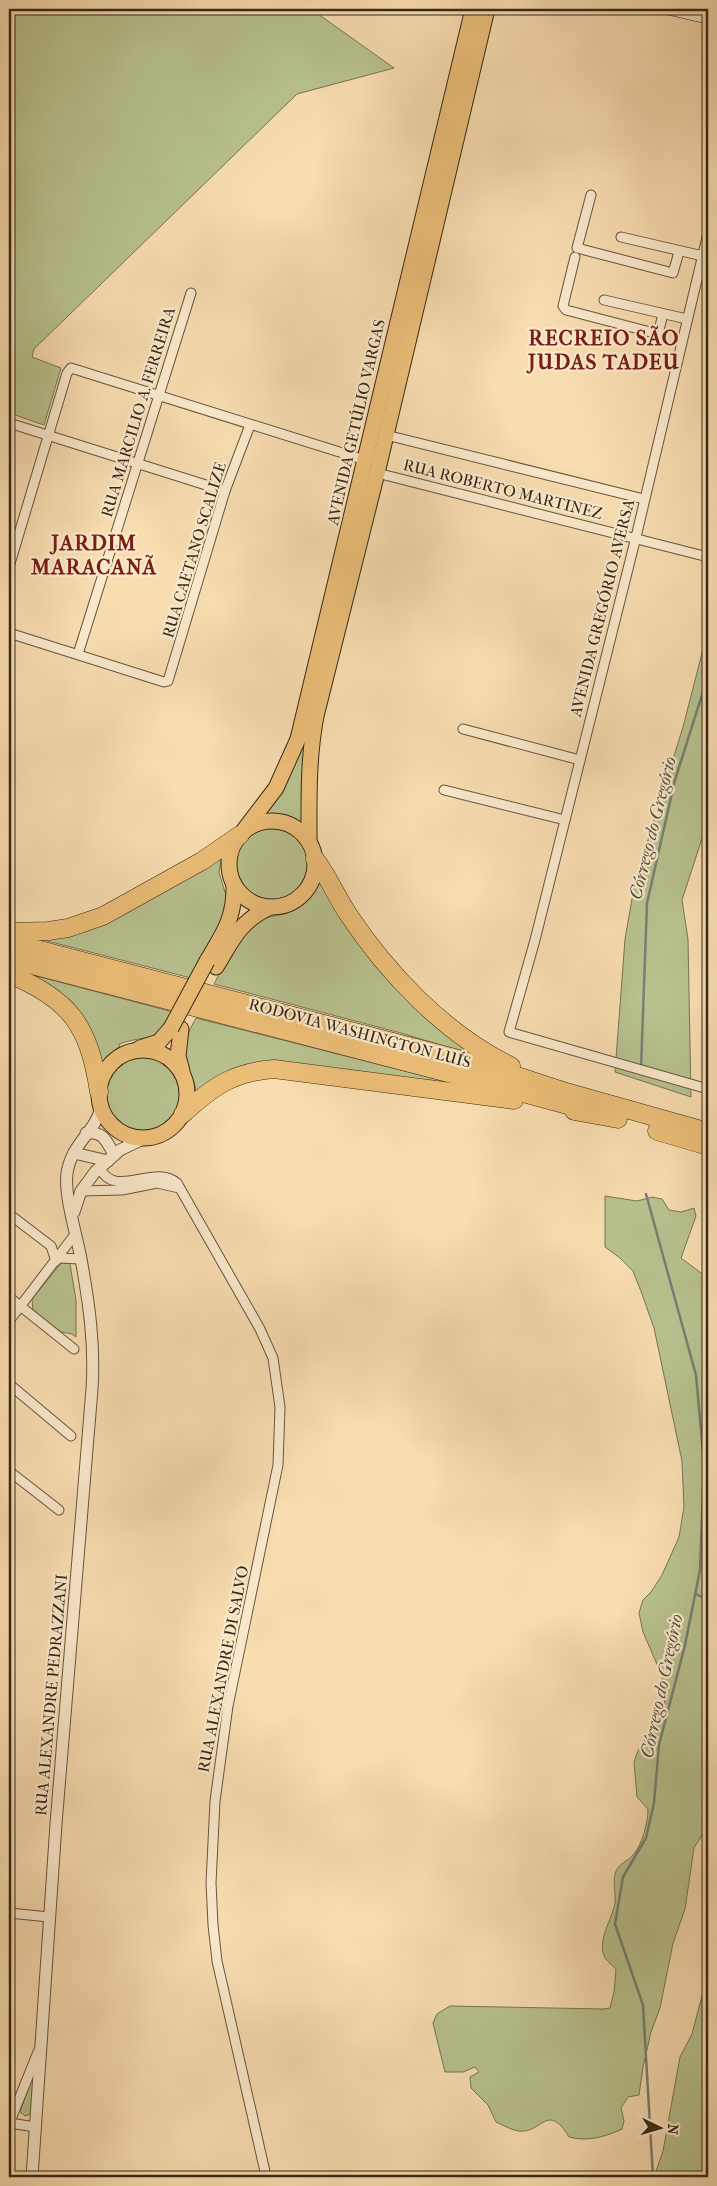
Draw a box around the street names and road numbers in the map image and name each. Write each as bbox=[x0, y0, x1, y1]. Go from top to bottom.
street label: RUA MARCILIO A. FERREIRA bbox=[97, 304, 179, 519]
street label: AVENIDA GETÚLIO VARGAS bbox=[323, 317, 389, 528]
street label: RUA ROBERTO MARTINEZ bbox=[401, 455, 605, 523]
street label: RUA CAETANO SCALIZE bbox=[158, 460, 230, 640]
street label: AVENIDA GREGÓRIO AVERSA bbox=[565, 496, 638, 720]
street label: RODOVIA WASHINGTON LUÍS bbox=[247, 993, 473, 1072]
street label: RUA ALEXANDRE DI SALVO bbox=[194, 1564, 252, 1774]
street label: RUA ALEXANDRE PEDRAZZANI bbox=[31, 1573, 71, 1817]

